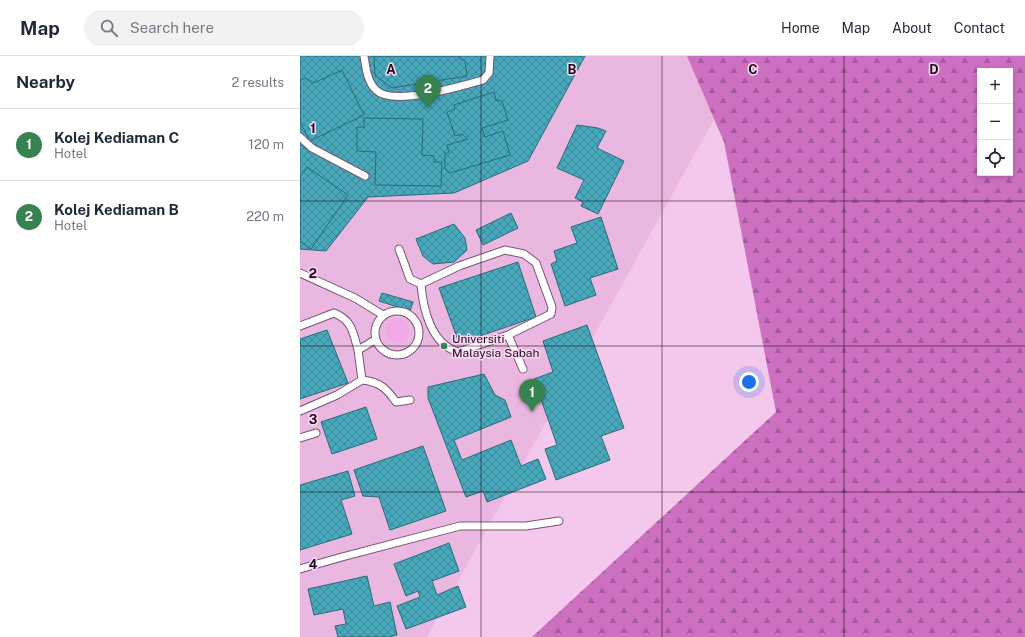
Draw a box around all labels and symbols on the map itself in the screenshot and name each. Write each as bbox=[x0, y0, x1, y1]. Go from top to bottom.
text: A bbox=[386, 62, 396, 77]
text: B bbox=[568, 62, 577, 77]
text: C bbox=[748, 62, 758, 77]
text: D bbox=[929, 62, 939, 77]
pin: 2 bbox=[415, 75, 441, 108]
text: 1 bbox=[310, 121, 316, 136]
text: 2 bbox=[309, 266, 317, 281]
place label: Universiti Malaysia Sabah bbox=[452, 332, 539, 360]
marker: Universiti Malaysia Sabah bbox=[439, 341, 449, 351]
your location bbox=[739, 372, 759, 392]
pin: 1 bbox=[519, 379, 545, 412]
text: 3 bbox=[309, 412, 318, 427]
text: 4 bbox=[309, 557, 318, 572]

